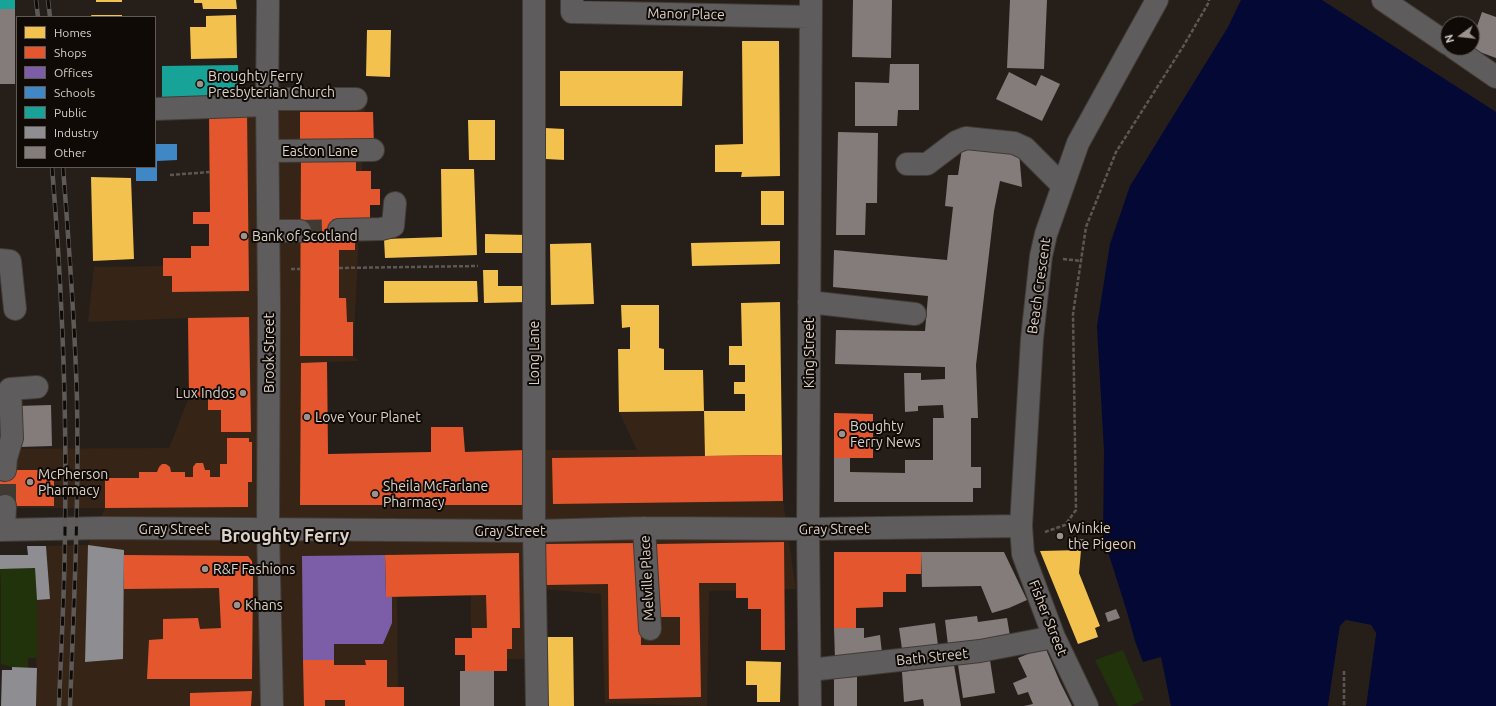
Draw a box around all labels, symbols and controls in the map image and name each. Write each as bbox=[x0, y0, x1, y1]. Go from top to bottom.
street label: Manor Place bbox=[647, 5, 725, 23]
legend bbox=[16, 16, 156, 168]
north arrow bbox=[1440, 16, 1480, 56]
text: Homes bbox=[54, 26, 92, 39]
text: N bbox=[1443, 33, 1456, 44]
text: Shops bbox=[54, 46, 86, 59]
text: Offices bbox=[54, 66, 93, 79]
place label: Broughty Ferry Presbyterian Church bbox=[208, 68, 335, 100]
marker: Broughty Ferry Presbyterian Church bbox=[195, 79, 205, 89]
text: Schools bbox=[54, 86, 95, 99]
text: Public bbox=[54, 106, 87, 119]
text: Industry bbox=[54, 126, 98, 139]
street label: Easton Lane bbox=[282, 143, 358, 159]
text: Other bbox=[54, 146, 86, 159]
place label: Bank of Scotland bbox=[252, 228, 358, 244]
marker: Bank of Scotland bbox=[239, 231, 249, 241]
street label: Beach Crescent bbox=[1024, 237, 1054, 335]
street label: Brook Street bbox=[261, 313, 277, 393]
street label: King Street bbox=[801, 318, 817, 388]
street label: Long Lane bbox=[526, 321, 542, 385]
place label: Lux Indos bbox=[176, 385, 235, 401]
marker: Lux Indos bbox=[238, 388, 248, 398]
place label: Love Your Planet bbox=[315, 409, 421, 425]
marker: Love Your Planet bbox=[302, 412, 312, 422]
place label: Boughty Ferry News bbox=[850, 418, 921, 450]
marker: Boughty Ferry News bbox=[837, 429, 847, 439]
place label: McPherson Pharmacy bbox=[38, 466, 108, 498]
marker: McPherson Pharmacy bbox=[25, 477, 35, 487]
place label: Sheila McFarlane Pharmacy bbox=[383, 478, 488, 510]
marker: Sheila McFarlane Pharmacy bbox=[370, 489, 380, 499]
street label: Gray Street bbox=[798, 520, 870, 538]
place label: Winkie the Pigeon bbox=[1068, 520, 1136, 552]
street label: Gray Street bbox=[139, 521, 209, 537]
street label: Gray Street bbox=[475, 523, 545, 539]
district label: Broughty Ferry bbox=[221, 525, 349, 547]
marker: Winkie the Pigeon bbox=[1055, 531, 1065, 541]
street label: Melville Place bbox=[636, 535, 658, 621]
place label: R&F Fashions bbox=[213, 561, 295, 577]
marker: R&F Fashions bbox=[200, 564, 210, 574]
street label: Fisher Street bbox=[1025, 578, 1071, 658]
place label: Khans bbox=[245, 597, 283, 613]
marker: Khans bbox=[232, 600, 242, 610]
street label: Bath Street bbox=[895, 645, 969, 669]

